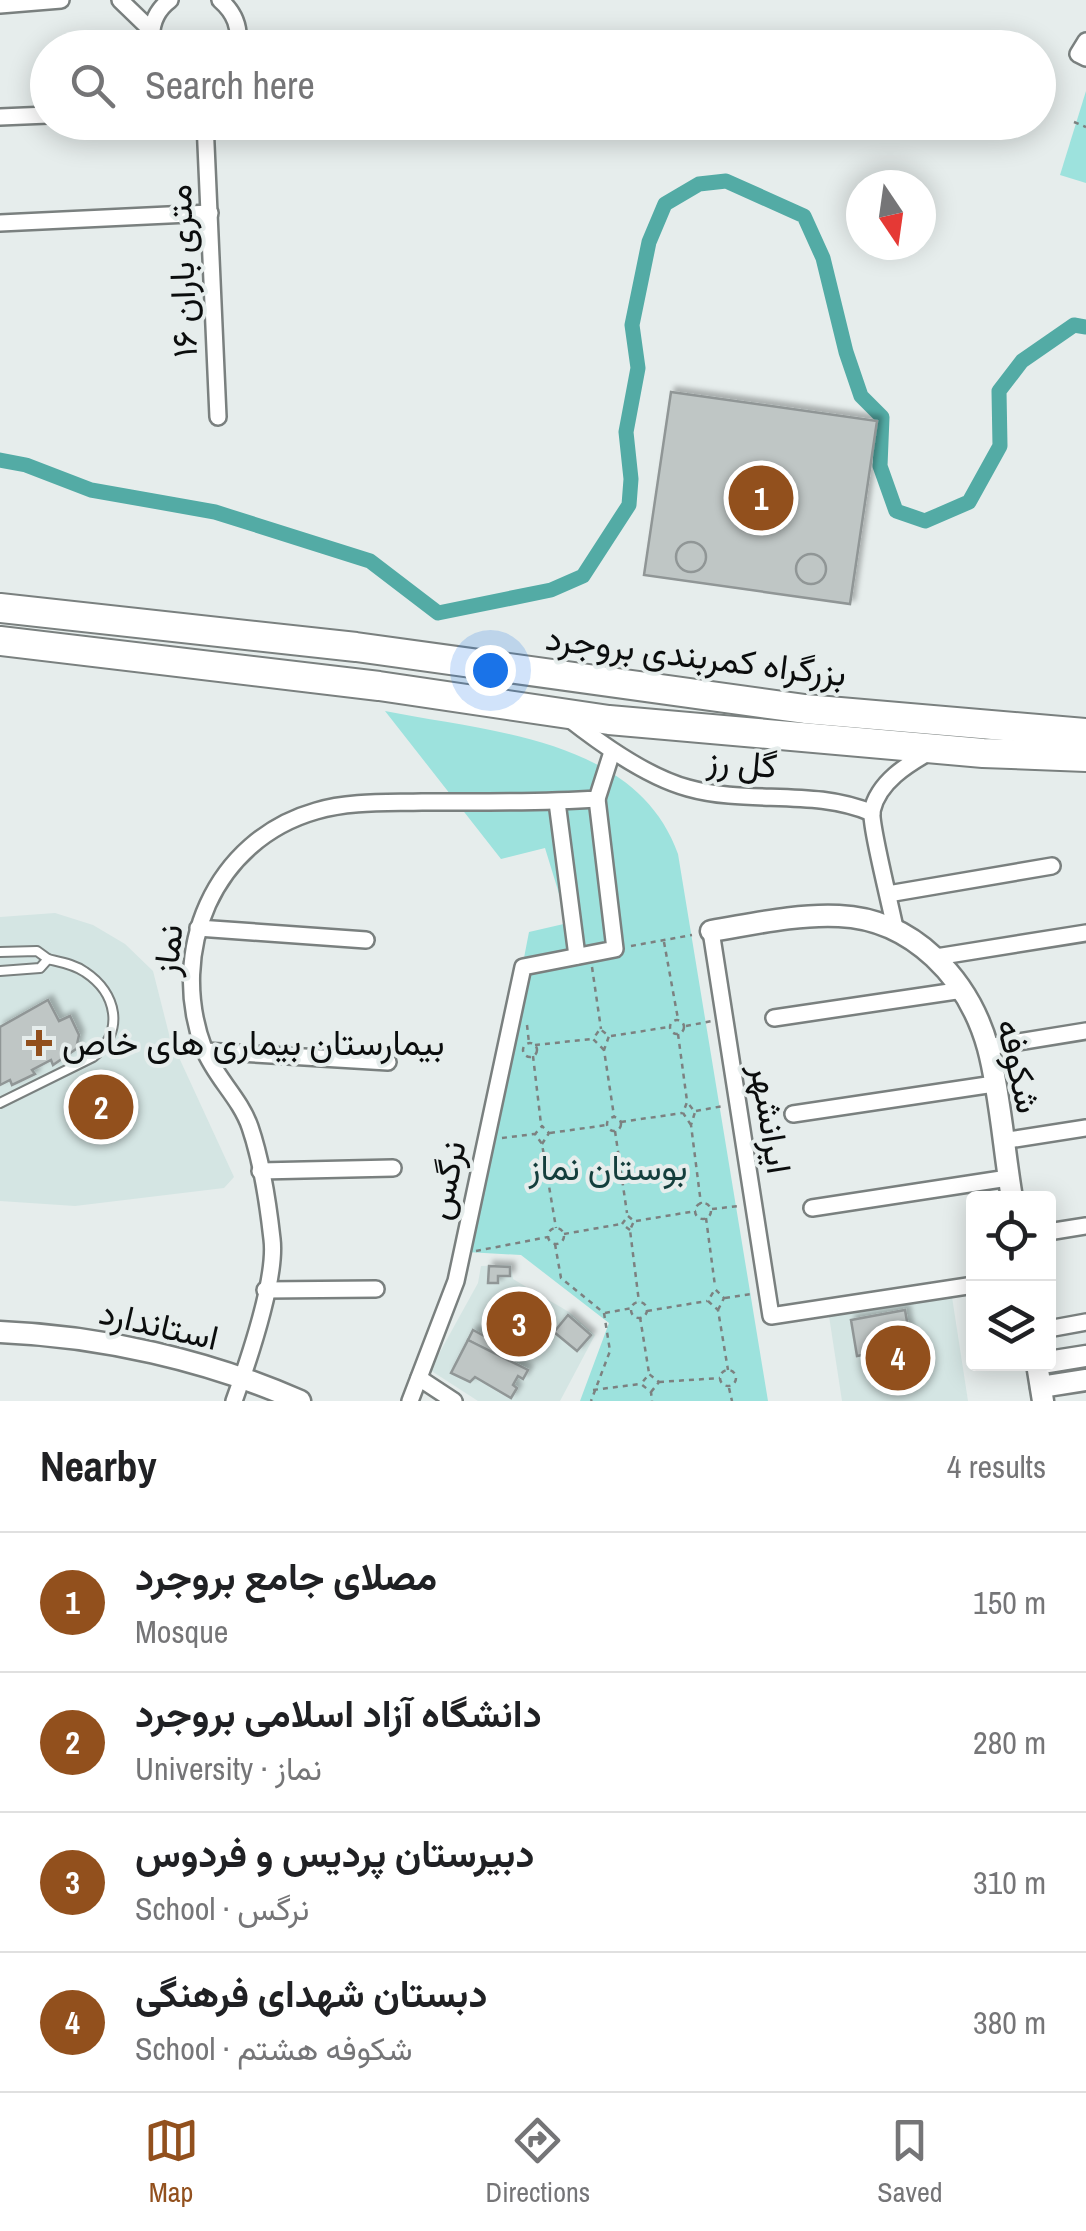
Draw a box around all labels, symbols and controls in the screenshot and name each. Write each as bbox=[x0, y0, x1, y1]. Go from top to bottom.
search box bbox=[30, 30, 1056, 140]
icon: search bbox=[65, 58, 120, 113]
text: Search here bbox=[145, 60, 315, 111]
north arrow bbox=[846, 170, 936, 260]
street label: ۱۶ متری باران bbox=[155, 184, 208, 358]
pin: 1 bbox=[728, 460, 794, 536]
street label: بزرگراه کمربندی بروجرد bbox=[543, 614, 849, 697]
your location bbox=[465, 645, 516, 696]
street label: گل رز bbox=[704, 736, 779, 789]
street label: نماز bbox=[141, 922, 194, 979]
street label: شکوفه bbox=[986, 1014, 1053, 1118]
place label: بیمارستان بیماری های خاص bbox=[62, 1019, 445, 1066]
marker: بیمارستان بیماری های خاص bbox=[26, 1030, 52, 1056]
street label: ایرانشهر bbox=[740, 1060, 803, 1177]
pin: 2 bbox=[68, 1070, 134, 1144]
street label: نرگس bbox=[414, 1136, 477, 1223]
park label: بوستان نماز bbox=[528, 1144, 687, 1191]
map controls bbox=[966, 1191, 1056, 1371]
button: locate bbox=[966, 1191, 1056, 1281]
button: layers bbox=[966, 1281, 1056, 1371]
pin: 3 bbox=[486, 1286, 552, 1362]
street label: استاندارد bbox=[95, 1288, 223, 1361]
pin: 4 bbox=[866, 1320, 930, 1396]
text: Nearby bbox=[40, 1438, 157, 1494]
text: 4 results bbox=[947, 1445, 1046, 1488]
text: مصلای جامع بروجرد bbox=[135, 1551, 437, 1602]
text: 1 bbox=[65, 1581, 80, 1624]
text: 150 m bbox=[973, 1581, 1046, 1624]
text: Mosque bbox=[135, 1610, 228, 1653]
text: دانشگاه آزاد اسلامی بروجرد bbox=[135, 1688, 542, 1739]
text: 2 bbox=[65, 1721, 80, 1764]
text: 280 m bbox=[973, 1721, 1046, 1764]
text: University · نماز bbox=[135, 1747, 322, 1790]
text: دبیرستان پردیس و فردوس bbox=[135, 1828, 534, 1879]
text: 3 bbox=[65, 1861, 80, 1904]
text: 310 m bbox=[973, 1861, 1046, 1904]
text: School · نرگس bbox=[135, 1887, 309, 1930]
text: دبستان شهدای فرهنگی bbox=[135, 1968, 487, 2019]
text: 4 bbox=[65, 2001, 80, 2044]
text: 380 m bbox=[973, 2001, 1046, 2044]
text: School · شکوفه هشتم bbox=[135, 2027, 412, 2070]
tab: Map bbox=[144, 2113, 199, 2211]
tab: Directions bbox=[486, 2113, 590, 2211]
tab: Saved bbox=[877, 2113, 942, 2211]

